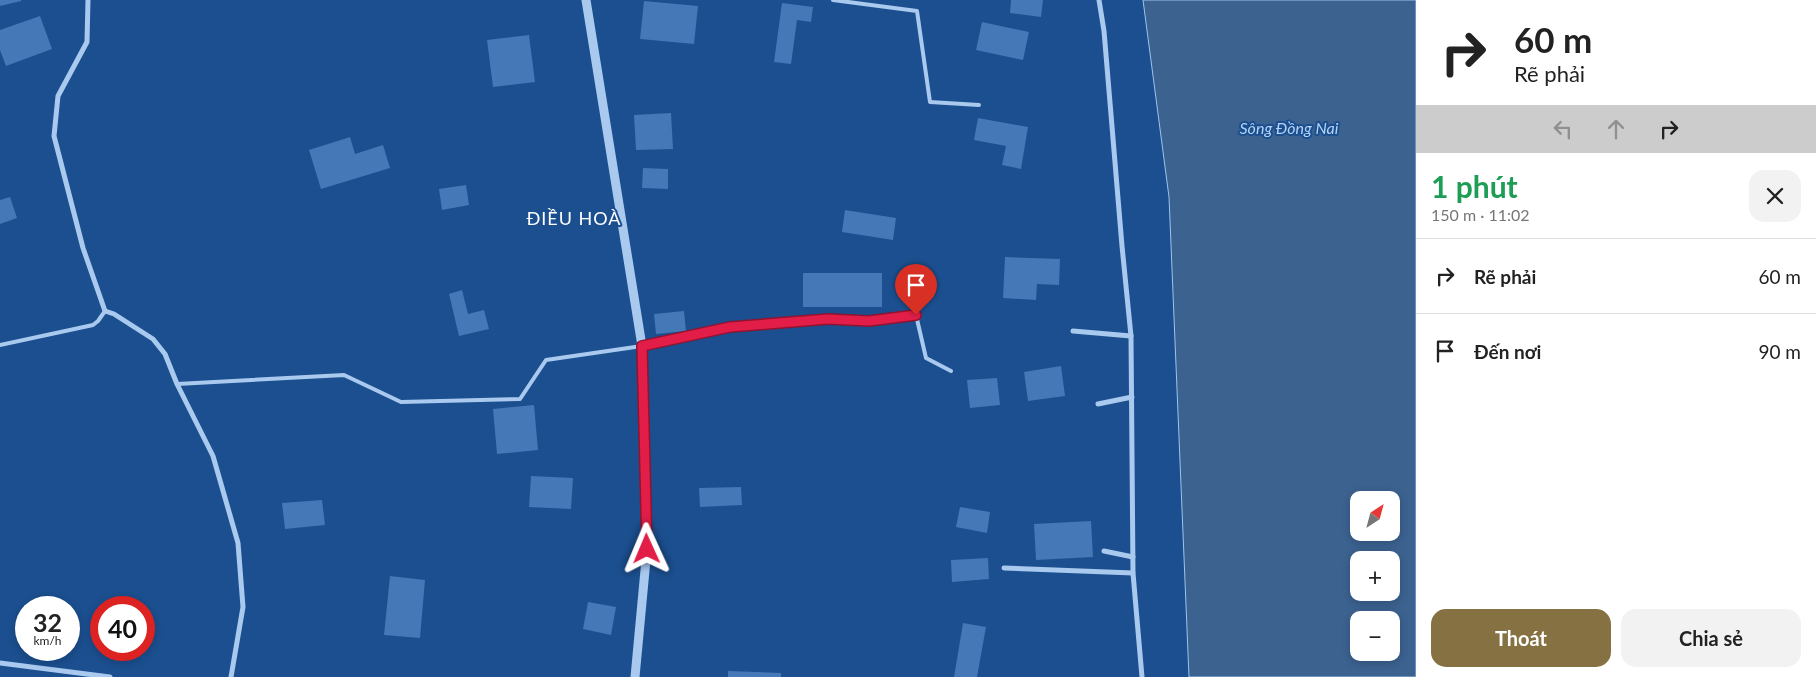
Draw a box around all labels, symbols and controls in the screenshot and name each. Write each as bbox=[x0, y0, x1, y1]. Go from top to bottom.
text: 60 m bbox=[1514, 18, 1592, 60]
icon: right bbox=[1431, 20, 1496, 85]
text: Rẽ phải bbox=[1514, 60, 1585, 87]
icon: left bbox=[1549, 115, 1577, 143]
icon: ahead bbox=[1602, 115, 1630, 143]
icon: right bbox=[1655, 115, 1683, 143]
water label: Sông Đồng Nai bbox=[1240, 118, 1339, 137]
text: 1 phút bbox=[1431, 168, 1518, 204]
button: close bbox=[1749, 170, 1801, 222]
text: 150 m · 11:02 bbox=[1431, 205, 1530, 224]
district label: ĐIỀU HOÀ bbox=[526, 207, 622, 229]
icon: right bbox=[1431, 262, 1459, 290]
pin bbox=[895, 264, 937, 315]
text: Rẽ phải bbox=[1474, 265, 1536, 288]
text: 60 m bbox=[1758, 265, 1801, 288]
icon: arrive bbox=[902, 271, 930, 299]
icon: arrive bbox=[1431, 337, 1459, 365]
text: Đến nơi bbox=[1474, 340, 1541, 363]
text: 90 m bbox=[1758, 340, 1801, 363]
north arrow bbox=[1350, 491, 1400, 541]
map controls bbox=[1350, 491, 1400, 661]
position arrow bbox=[620, 522, 672, 574]
button: + bbox=[1350, 551, 1400, 601]
speed limit sign: 40 bbox=[90, 596, 155, 661]
text: 32 bbox=[33, 607, 62, 637]
button: Thoát bbox=[1431, 609, 1611, 667]
button: Chia sẻ bbox=[1621, 609, 1801, 667]
button: − bbox=[1350, 611, 1400, 661]
text: km/h bbox=[33, 633, 62, 648]

